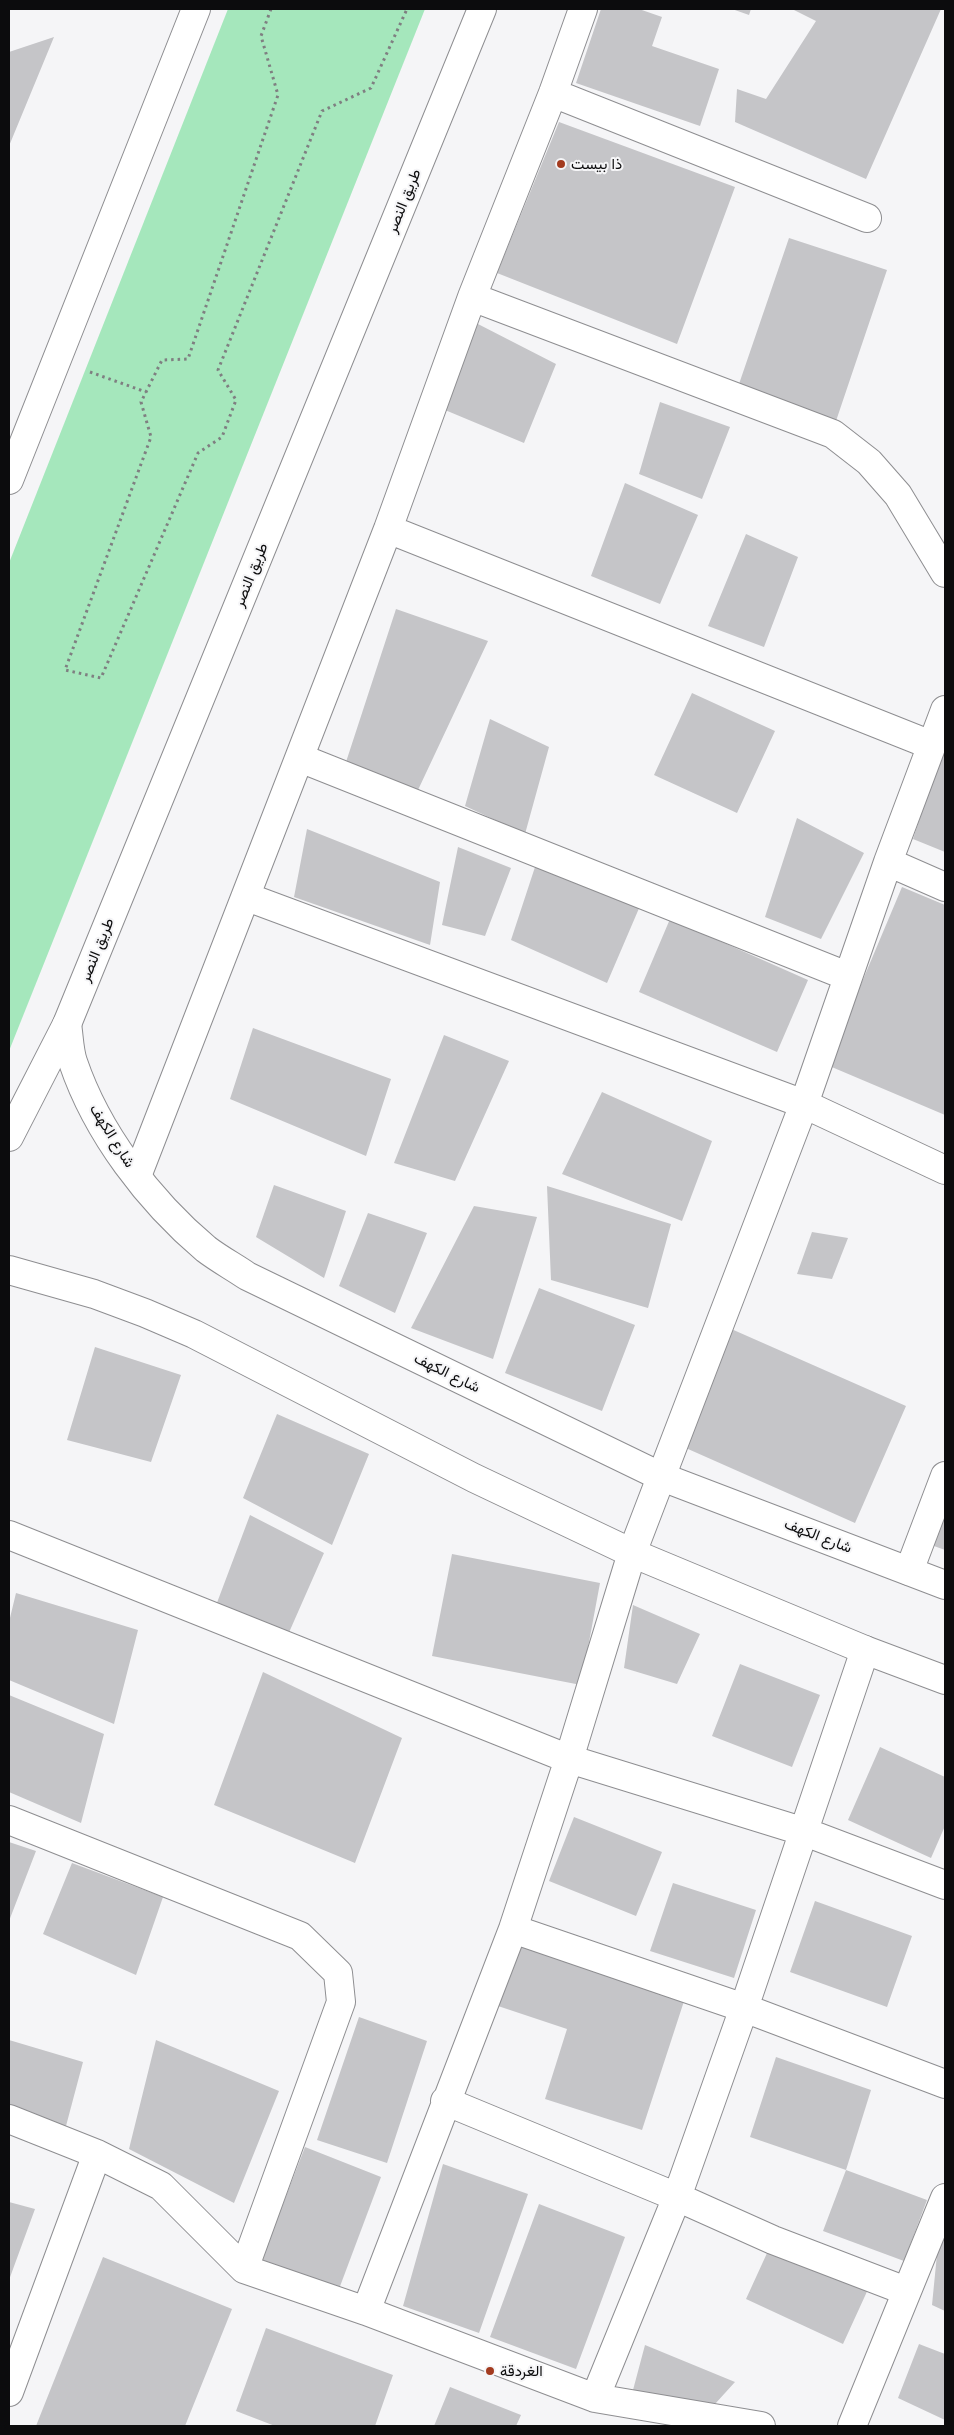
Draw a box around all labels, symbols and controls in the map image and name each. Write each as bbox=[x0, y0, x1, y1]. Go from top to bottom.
place label: ذا بيست bbox=[571, 155, 622, 173]
marker: ذا بيست bbox=[555, 158, 567, 170]
street label: طريق النصر bbox=[383, 166, 425, 236]
street label: طريق النصر bbox=[230, 540, 272, 610]
street label: طريق النصر bbox=[76, 915, 118, 985]
street label: شارع الكهف bbox=[86, 1101, 138, 1171]
street label: شارع الكهف bbox=[411, 1349, 483, 1397]
street label: شارع الكهف bbox=[782, 1515, 854, 1557]
place label: الغردقة bbox=[500, 2362, 543, 2380]
marker: الغردقة bbox=[484, 2365, 496, 2377]

